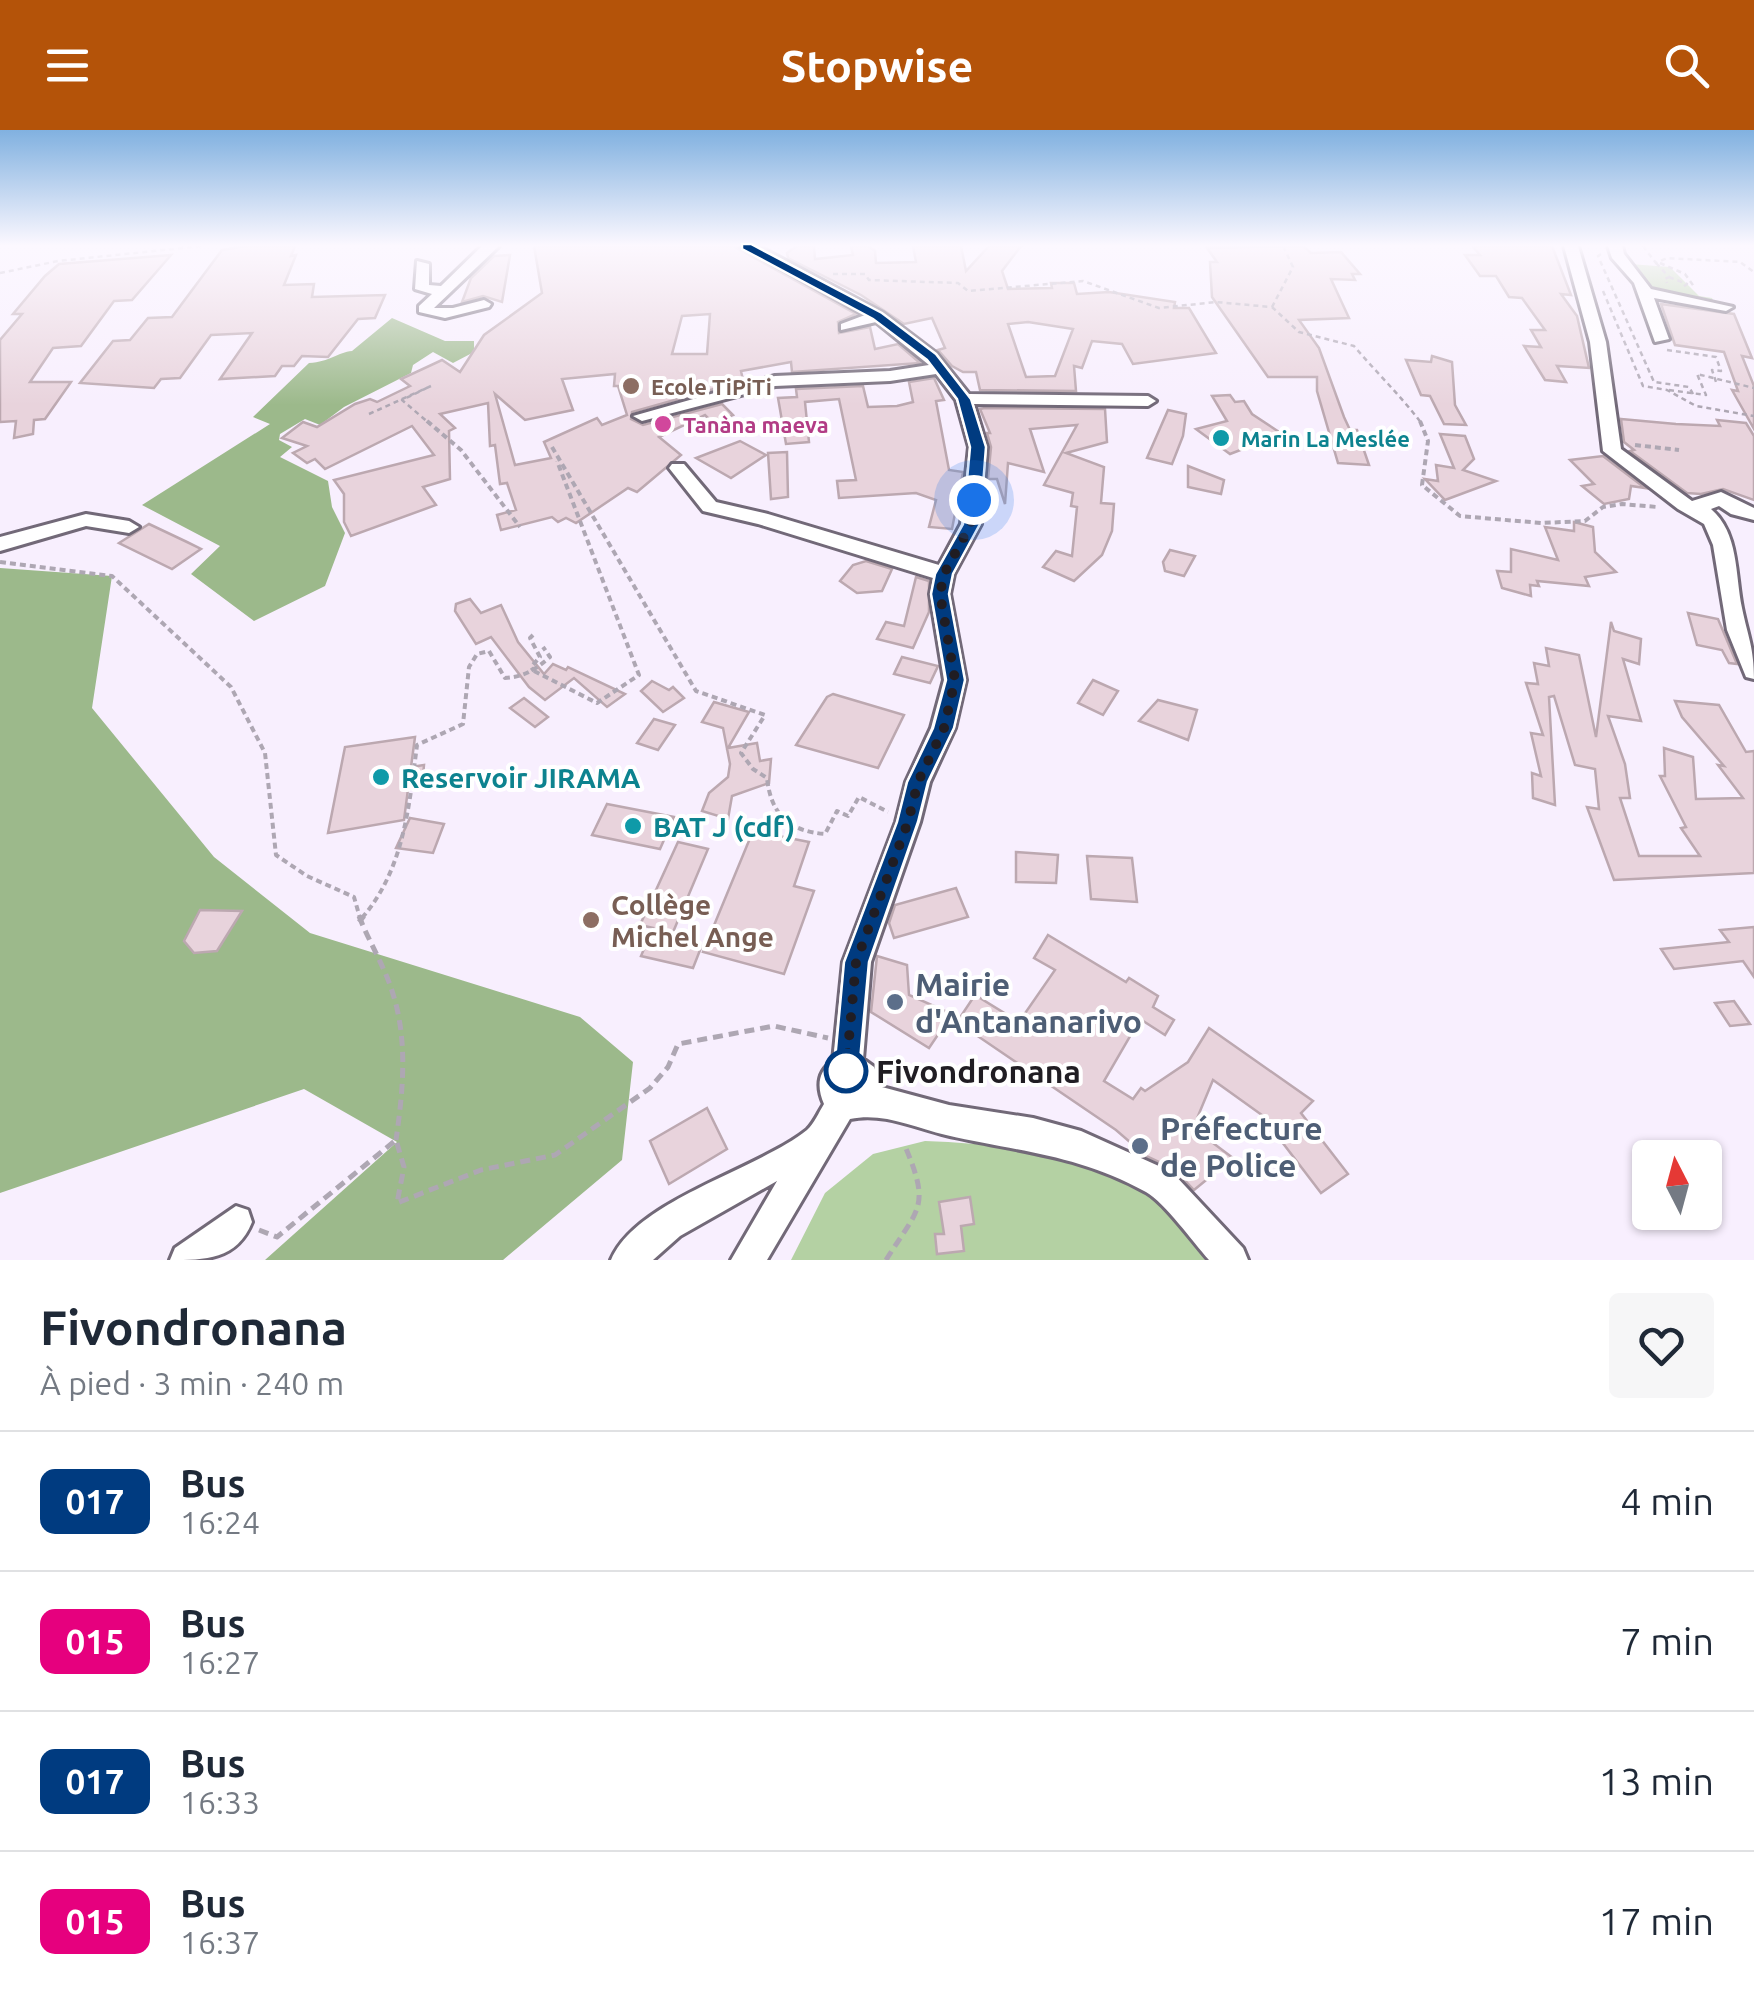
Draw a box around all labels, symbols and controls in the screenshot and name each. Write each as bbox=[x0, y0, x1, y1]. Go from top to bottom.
icon: menu bbox=[40, 38, 95, 93]
icon: search bbox=[1659, 38, 1714, 93]
text: Stopwise bbox=[781, 40, 973, 91]
place label: Ecole TiPiTi bbox=[651, 374, 772, 399]
marker: Ecole TiPiTi bbox=[620, 375, 642, 397]
place label: Tanàna maeva bbox=[683, 412, 829, 437]
marker: Tanàna maeva bbox=[652, 413, 674, 435]
place label: Marin La Meslée bbox=[1241, 426, 1410, 451]
marker: Marin La Meslée bbox=[1210, 427, 1232, 449]
your location bbox=[949, 475, 999, 525]
place label: Reservoir JIRAMA bbox=[401, 762, 641, 793]
marker: Reservoir JIRAMA bbox=[370, 766, 392, 788]
place label: BAT J (cdf) bbox=[653, 811, 795, 843]
marker: BAT J (cdf) bbox=[622, 815, 644, 837]
place label: Collège Michel Ange bbox=[611, 889, 774, 952]
marker: Collège Michel Ange bbox=[580, 909, 602, 931]
place label: Mairie d'Antananarivo bbox=[915, 966, 1142, 1039]
marker: Mairie d'Antananarivo bbox=[884, 991, 906, 1013]
marker: Fivondronana bbox=[825, 1050, 867, 1092]
place label: Fivondronana bbox=[876, 1053, 1081, 1089]
place label: Préfecture de Police bbox=[1160, 1110, 1323, 1183]
marker: Préfecture de Police bbox=[1129, 1135, 1151, 1157]
north arrow bbox=[1632, 1140, 1722, 1230]
map controls bbox=[1632, 1140, 1722, 1230]
button: heart bbox=[1609, 1293, 1714, 1398]
text: Fivondronana bbox=[40, 1300, 347, 1354]
text: À pied · 3 min · 240 m bbox=[40, 1365, 344, 1401]
text: Bus bbox=[180, 1462, 245, 1504]
text: 4 min bbox=[1620, 1480, 1714, 1522]
text: 017 bbox=[65, 1481, 125, 1521]
text: 16:24 bbox=[180, 1504, 260, 1540]
text: Bus bbox=[180, 1602, 245, 1644]
text: 7 min bbox=[1620, 1620, 1714, 1662]
text: 015 bbox=[65, 1621, 125, 1661]
text: 16:27 bbox=[180, 1644, 260, 1680]
text: Bus bbox=[180, 1742, 245, 1784]
text: 13 min bbox=[1599, 1760, 1714, 1802]
text: 017 bbox=[65, 1761, 125, 1801]
text: 16:33 bbox=[180, 1784, 260, 1820]
text: Bus bbox=[180, 1882, 245, 1924]
text: 17 min bbox=[1599, 1900, 1714, 1942]
text: 015 bbox=[65, 1901, 125, 1941]
text: 16:37 bbox=[180, 1924, 260, 1960]

